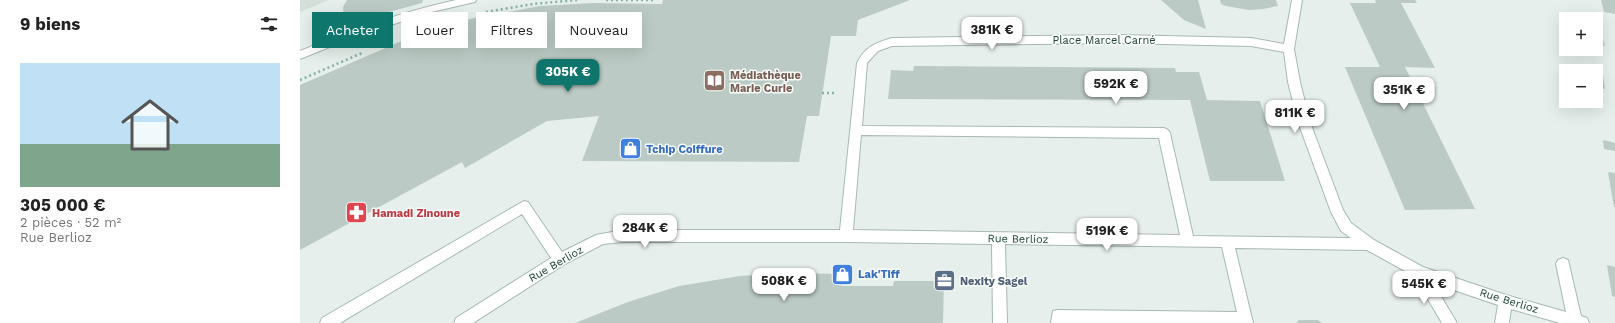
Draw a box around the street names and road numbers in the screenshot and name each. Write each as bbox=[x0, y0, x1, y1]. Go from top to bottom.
street label: Place Marcel Carné bbox=[1052, 34, 1156, 47]
street label: Rue Berlioz bbox=[988, 232, 1049, 246]
street label: Rue Berlioz bbox=[526, 243, 586, 285]
street label: Rue Berlioz bbox=[1478, 286, 1540, 316]

